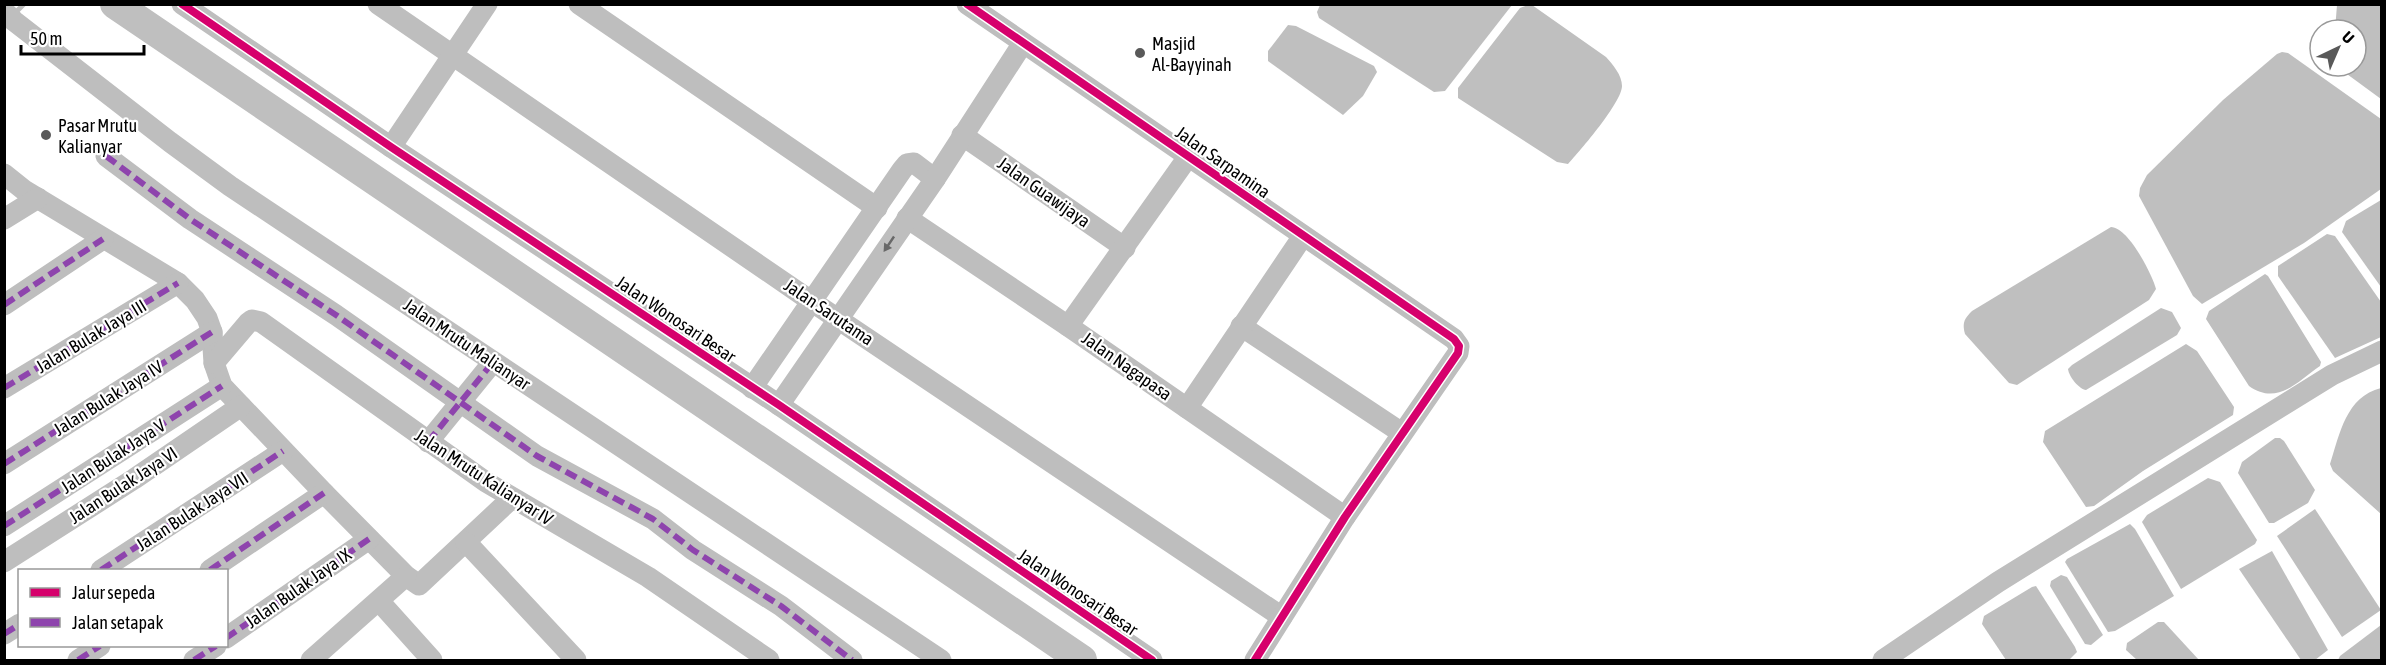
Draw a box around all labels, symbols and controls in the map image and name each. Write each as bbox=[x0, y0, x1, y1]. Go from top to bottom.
scale bar bbox=[21, 18, 144, 56]
north arrow bbox=[2308, 18, 2368, 78]
text: U bbox=[2339, 27, 2358, 47]
text: 50 m bbox=[30, 28, 62, 49]
place label: Masjid Al-Bayyinah bbox=[1152, 33, 1232, 75]
marker: Masjid Al-Bayyinah bbox=[1133, 46, 1147, 60]
place label: Pasar Mrutu Kalianyar bbox=[58, 115, 137, 157]
street label: Jalan Sarpamina bbox=[1172, 122, 1274, 202]
marker: Pasar Mrutu Kalianyar bbox=[39, 128, 53, 142]
street label: Jalan Guawijaya bbox=[994, 152, 1094, 232]
one-way arrow bbox=[883, 235, 895, 251]
street label: Jalan Wonosari Besar bbox=[612, 271, 740, 367]
street label: Jalan Sarutama bbox=[780, 274, 878, 350]
street label: Jalan Mrutu Malianyar bbox=[400, 294, 535, 395]
street label: Jalan Bulak Jaya III bbox=[32, 295, 150, 377]
street label: Jalan Nagapasa bbox=[1078, 327, 1176, 405]
street label: Jalan Bulak Jaya IV bbox=[49, 356, 167, 440]
street label: Jalan Bulak Jaya V bbox=[57, 414, 169, 498]
street label: Jalan Mrutu Kalianyar IV bbox=[411, 424, 557, 530]
street label: Jalan Bulak Jaya VI bbox=[65, 442, 181, 528]
street label: Jalan Bulak Jaya VII bbox=[132, 467, 252, 555]
street label: Jalan Bulak Jaya IX bbox=[241, 543, 356, 632]
street label: Jalan Wonosari Besar bbox=[1014, 544, 1142, 640]
legend bbox=[18, 569, 228, 647]
text: Jalur sepeda bbox=[72, 582, 155, 603]
text: Jalan setapak bbox=[72, 612, 163, 633]

